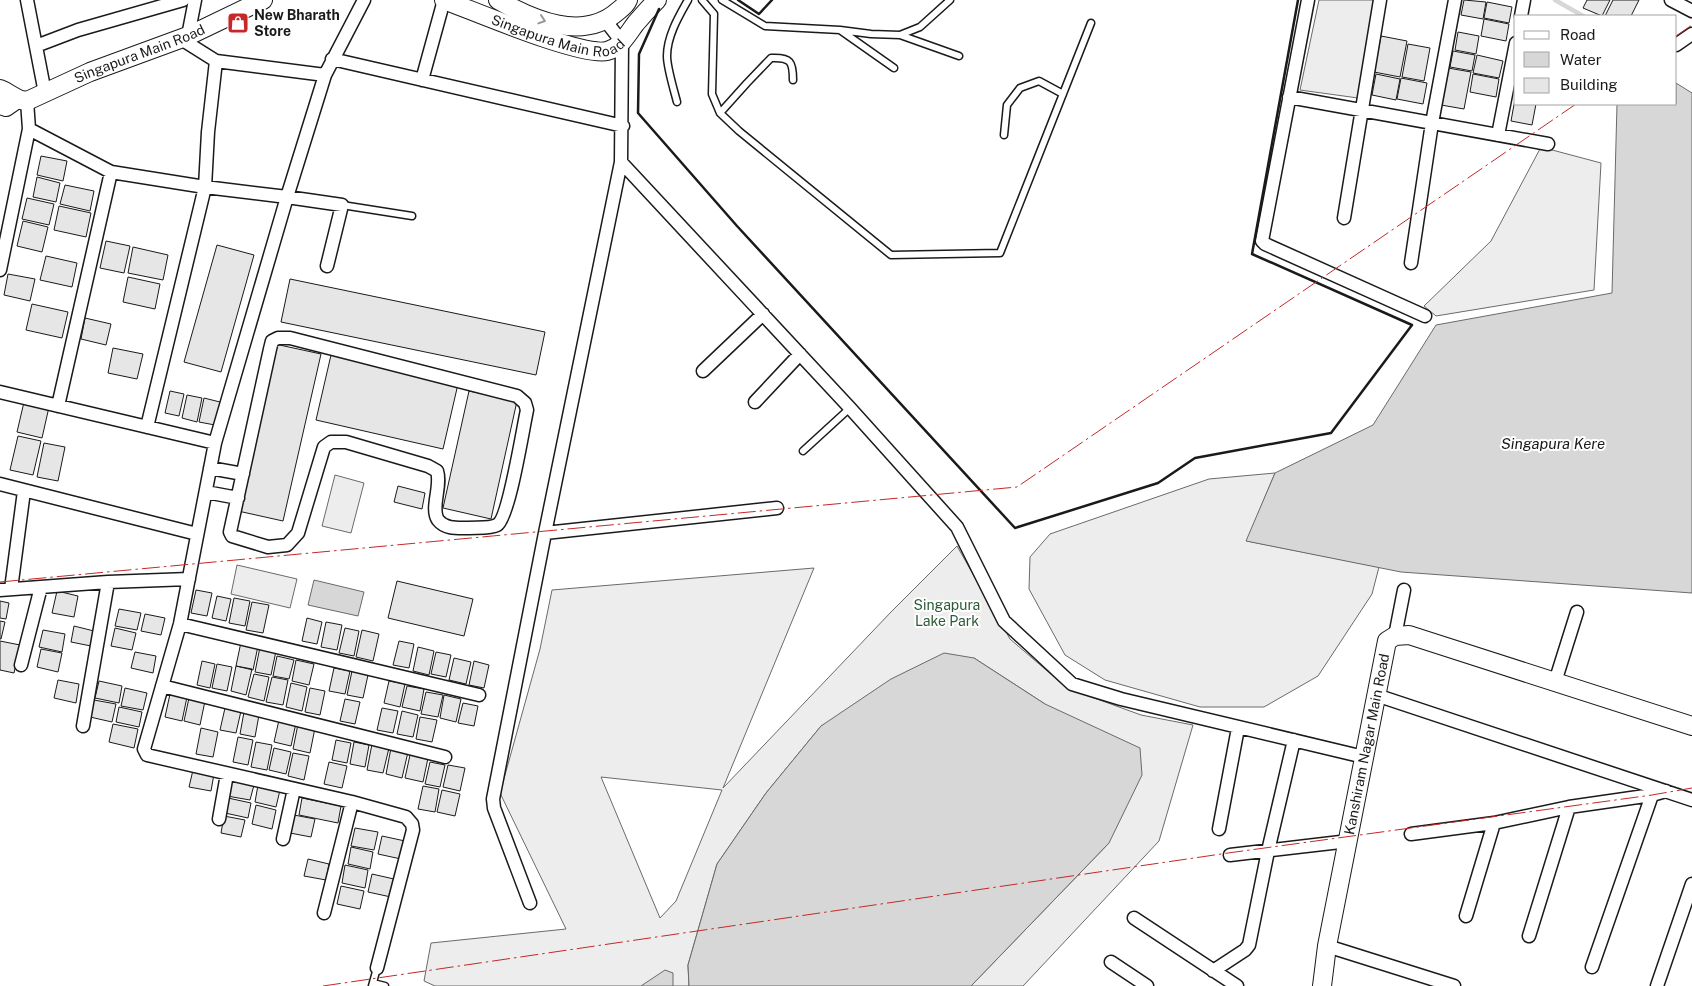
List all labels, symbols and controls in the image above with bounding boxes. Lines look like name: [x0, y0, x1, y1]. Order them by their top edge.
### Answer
place label: New Bharath Store: [254, 7, 340, 39]
shop icon: New Bharath Store: [226, 11, 250, 35]
street label: Singapura Main Road: [489, 11, 628, 60]
one-way arrow: [537, 15, 546, 25]
legend: [1514, 15, 1677, 105]
street label: Singapura Main Road: [72, 21, 207, 86]
text: Road: [1560, 26, 1596, 43]
text: Water: [1560, 51, 1602, 68]
text: Building: [1560, 76, 1618, 93]
water label: Singapura Kere: [1501, 435, 1605, 452]
park label: Singapura Lake Park: [914, 597, 980, 629]
street label: Kanshiram Nagar Main Road: [1341, 652, 1392, 836]

